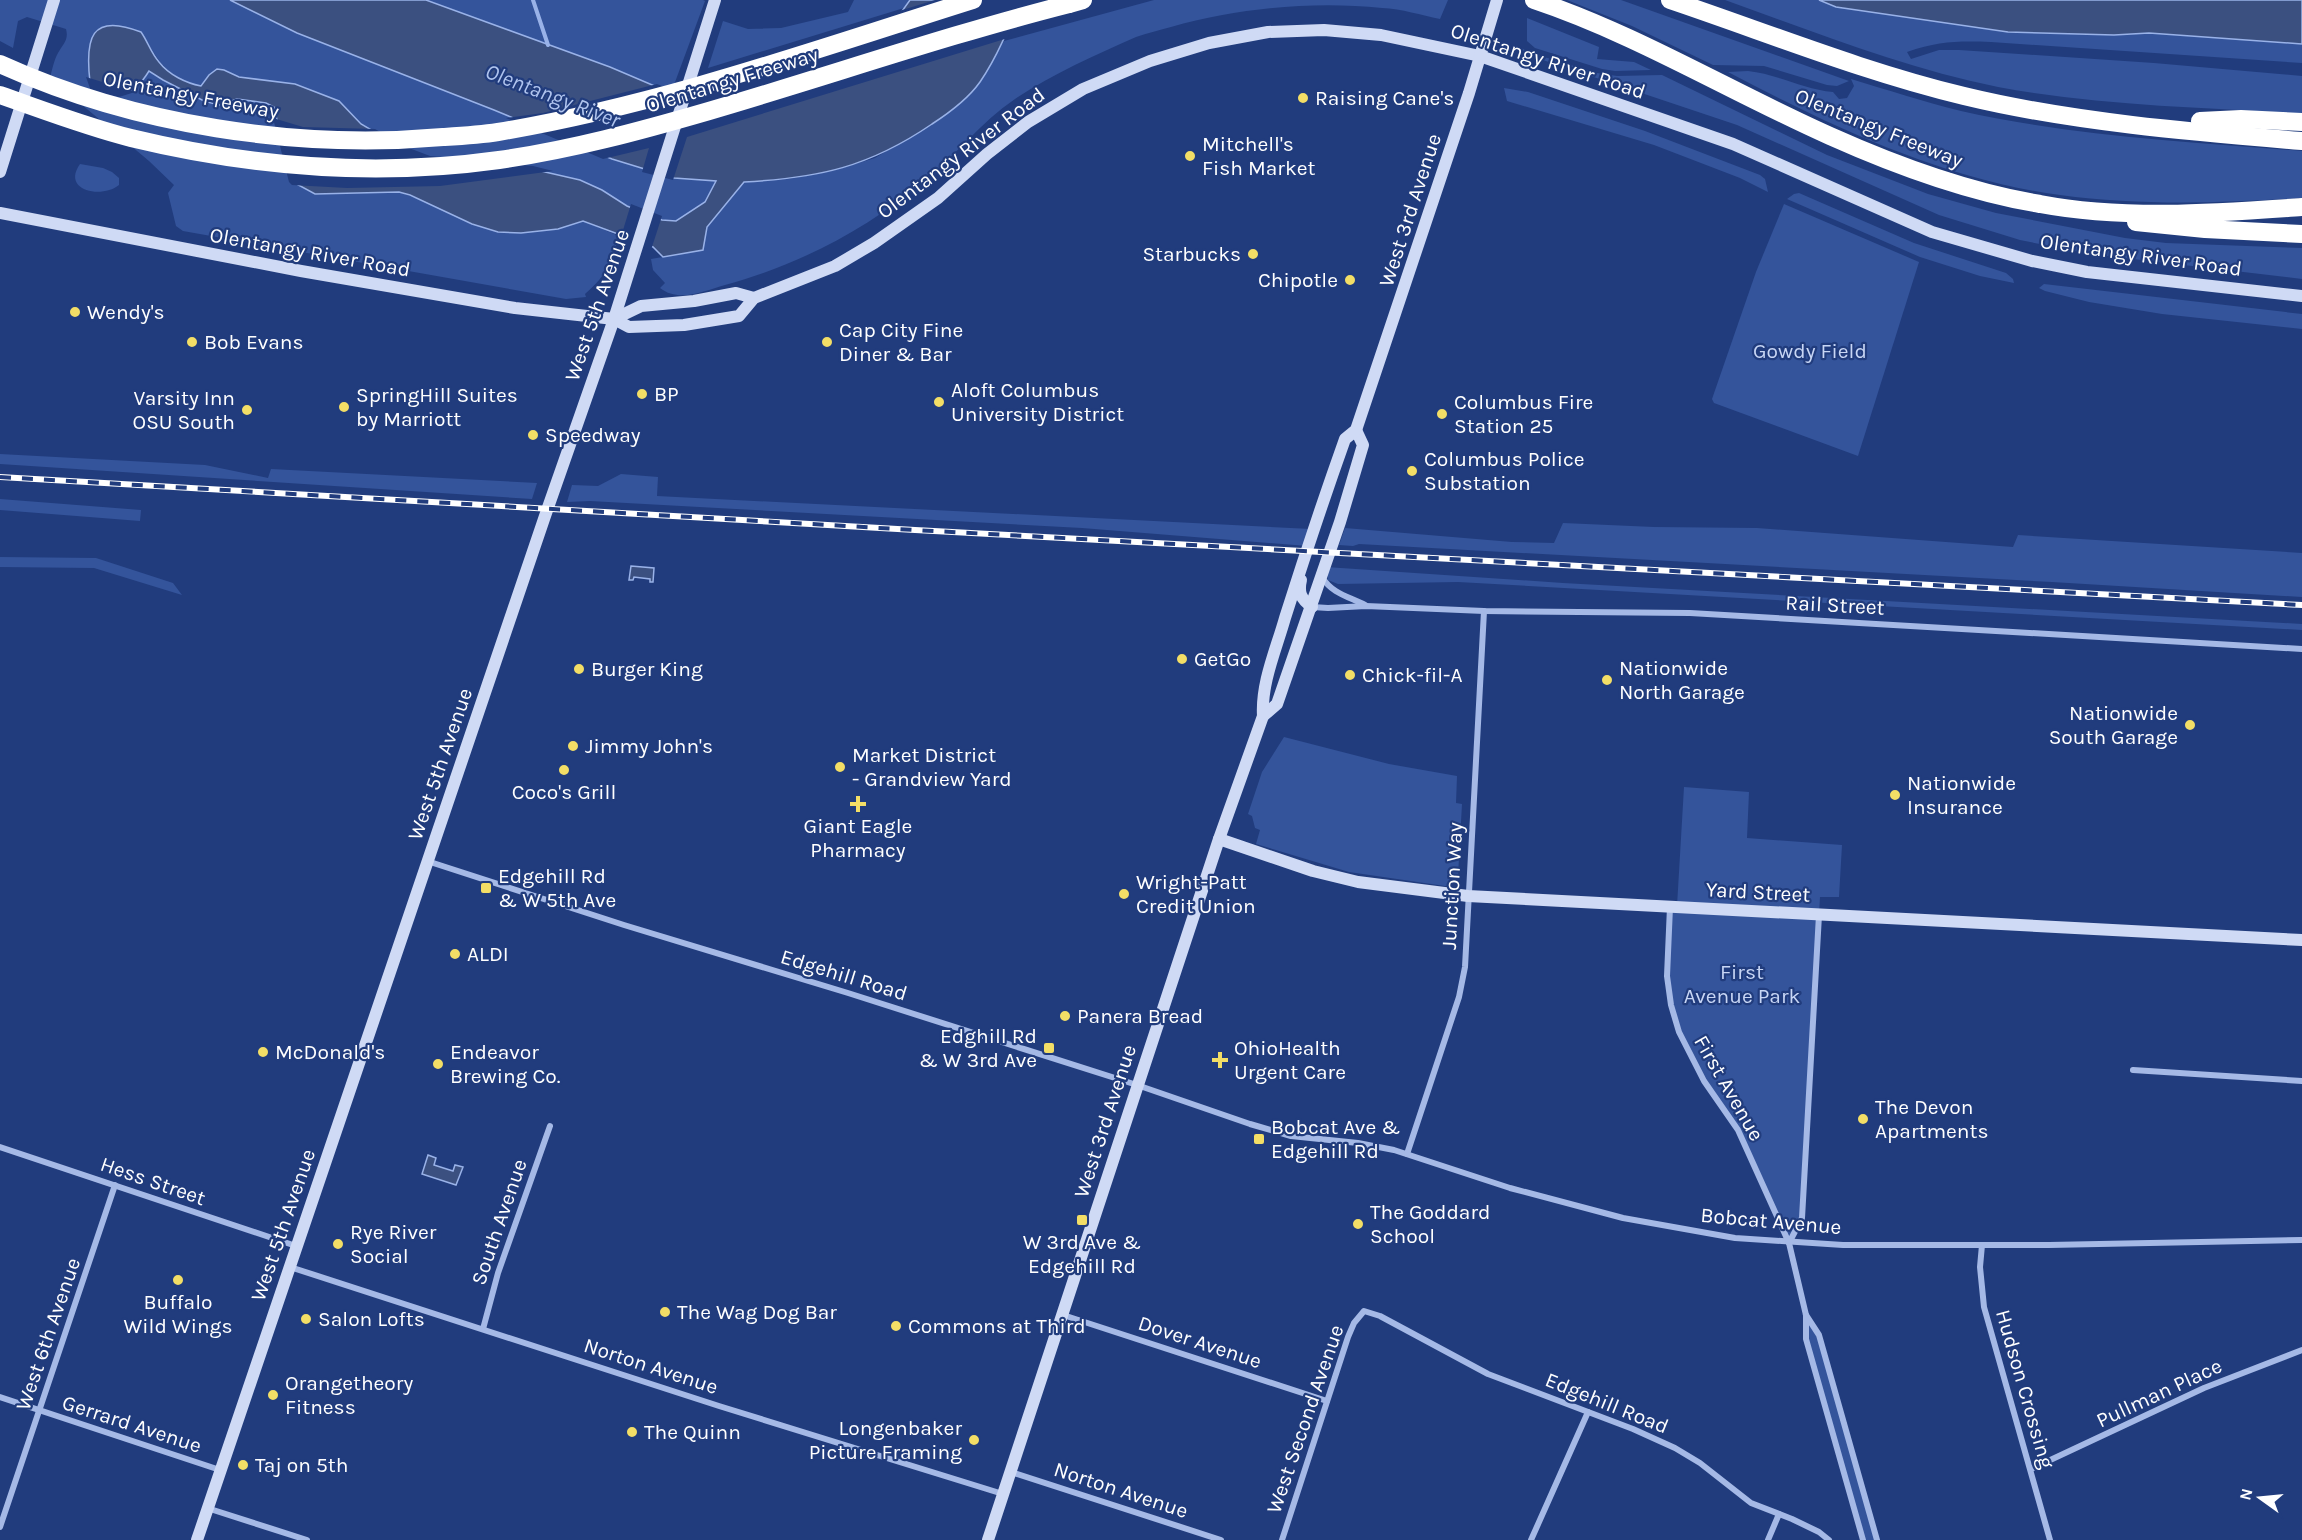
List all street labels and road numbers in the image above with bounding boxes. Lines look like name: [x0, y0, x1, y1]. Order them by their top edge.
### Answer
street label: Olentangy River Road: [1448, 18, 1648, 104]
street label: Olentangy Freeway: [643, 42, 821, 118]
street label: Olentangy Freeway: [101, 66, 281, 124]
street label: Olentangy River Road: [873, 82, 1049, 224]
street label: Olentangy Freeway: [1792, 83, 1967, 173]
street label: West 3rd Avenue: [1374, 131, 1446, 289]
street label: Olentangy River Road: [208, 223, 412, 281]
street label: West 5th Avenue: [560, 226, 634, 384]
street label: Olentangy River Road: [2039, 229, 2243, 281]
street label: Rail Street: [1785, 590, 1885, 620]
street label: West 5th Avenue: [403, 685, 477, 843]
street label: Junction Way: [1437, 822, 1467, 950]
street label: Yard Street: [1705, 877, 1811, 907]
street label: Edgehill Road: [778, 944, 910, 1006]
street label: First Avenue: [1689, 1031, 1769, 1145]
street label: West 3rd Avenue: [1069, 1042, 1141, 1200]
street label: West 5th Avenue: [246, 1146, 320, 1304]
street label: Hess Street: [97, 1152, 209, 1210]
street label: South Avenue: [466, 1156, 532, 1288]
street label: Bobcat Avenue: [1700, 1203, 1842, 1239]
street label: West 6th Avenue: [11, 1255, 85, 1413]
street label: Hudson Crossing: [1991, 1307, 2059, 1471]
street label: Dover Avenue: [1135, 1311, 1265, 1373]
street label: West Second Avenue: [1261, 1322, 1349, 1516]
street label: Norton Avenue: [581, 1333, 721, 1399]
street label: Pullman Place: [2092, 1353, 2226, 1433]
street label: Edgehill Road: [1542, 1367, 1672, 1439]
street label: Gerrard Avenue: [59, 1390, 205, 1458]
street label: Norton Avenue: [1051, 1457, 1191, 1523]

